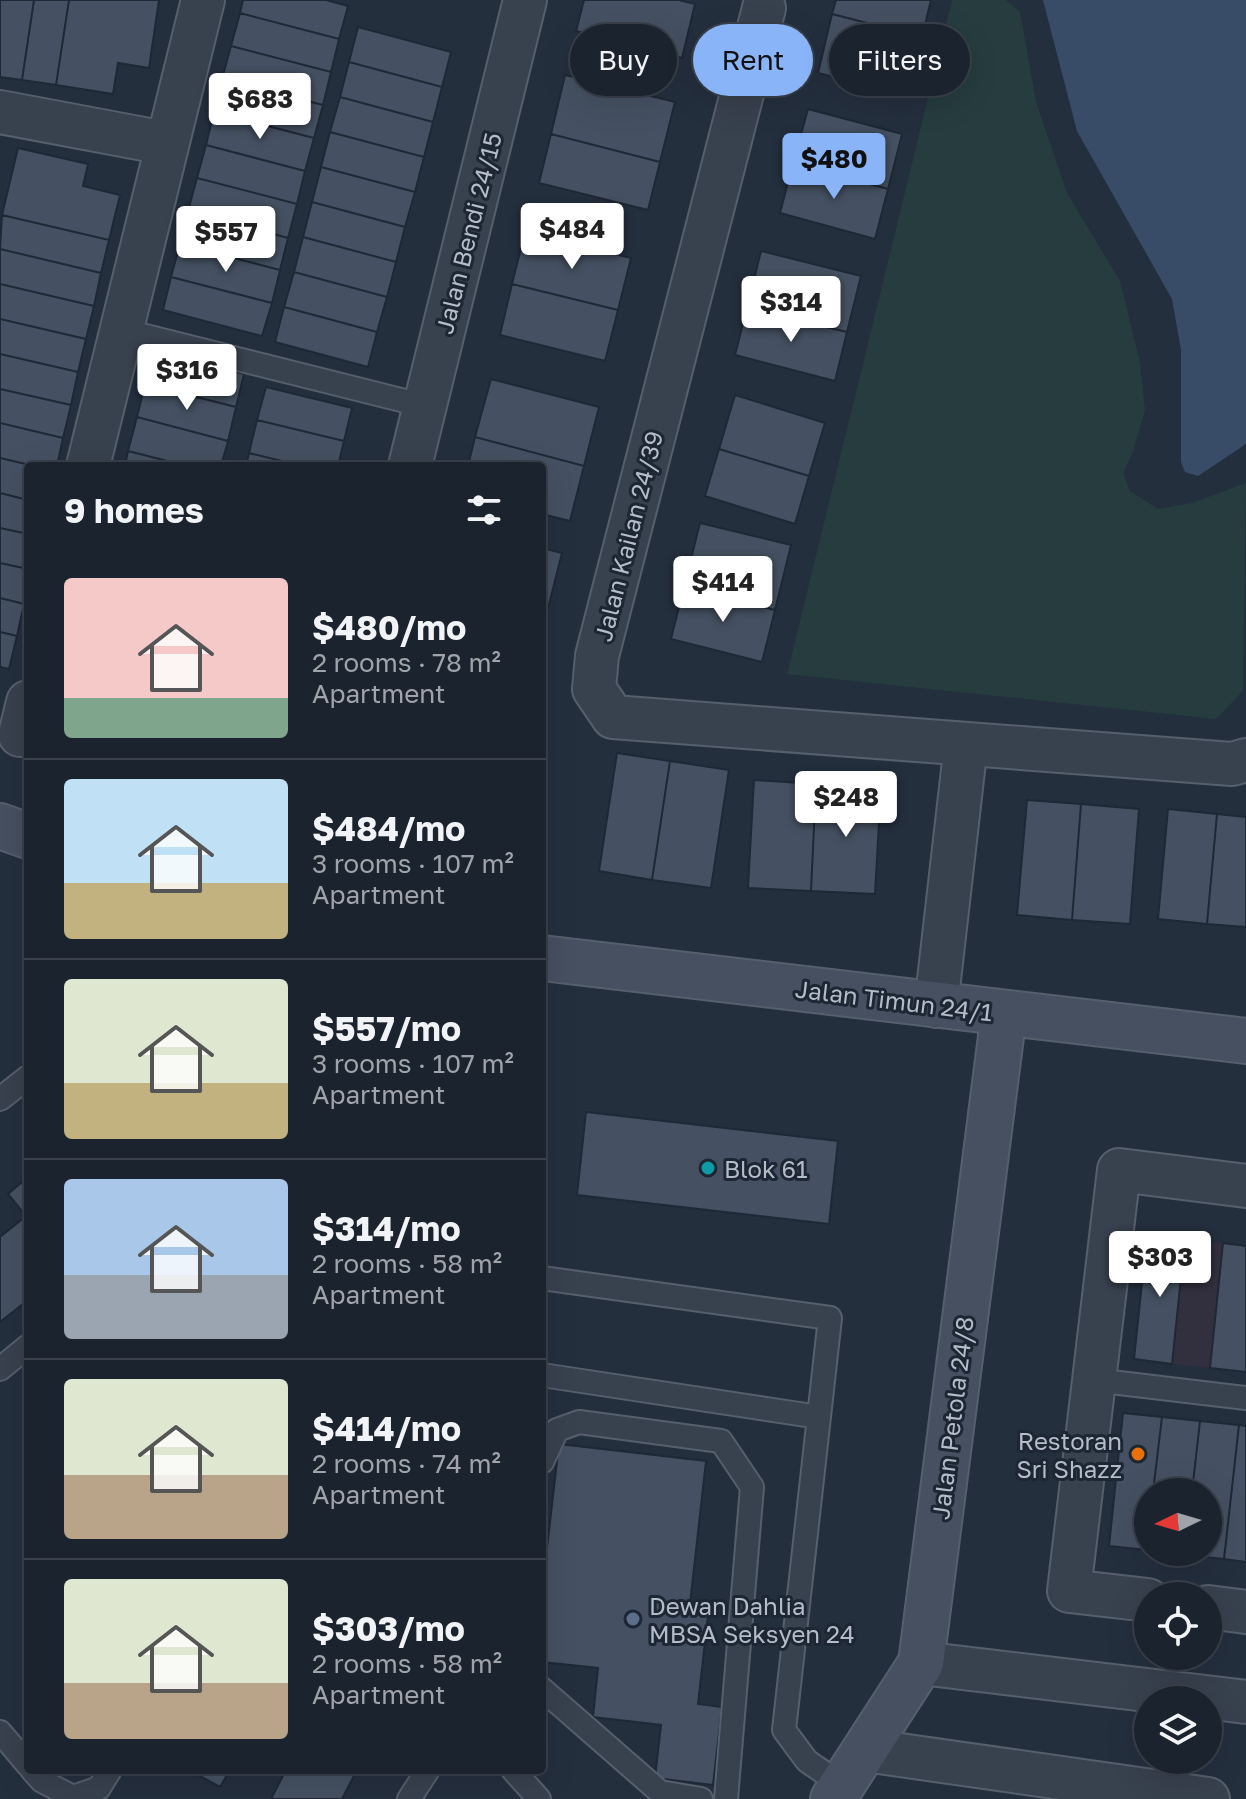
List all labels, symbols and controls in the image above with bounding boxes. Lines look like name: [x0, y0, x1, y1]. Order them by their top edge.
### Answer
chip: Buy: [570, 24, 677, 96]
chip: Rent: [693, 24, 813, 96]
chip: Filters: [829, 24, 970, 96]
pin: $683: [213, 73, 307, 141]
text: $683: [227, 83, 293, 114]
street label: Jalan Bendi 24/15: [429, 129, 507, 337]
pin: $480: [787, 133, 881, 201]
text: $480: [800, 143, 868, 174]
pin: $484: [525, 203, 619, 271]
pin: $557: [179, 206, 273, 274]
text: $484: [539, 213, 605, 244]
text: $557: [194, 216, 258, 247]
pin: $314: [744, 276, 838, 344]
text: $314: [760, 286, 822, 317]
pin: $316: [140, 344, 234, 412]
text: $316: [155, 354, 219, 385]
street label: Jalan Kailan 24/39: [588, 428, 668, 644]
icon: filters: [462, 488, 506, 532]
text: 9 homes: [64, 490, 204, 530]
pin: $414: [676, 556, 770, 624]
text: $414: [691, 566, 755, 597]
text: $480/mo: [312, 607, 466, 647]
icon: home: [128, 610, 224, 706]
text: 2 rooms · 78 m²: [312, 647, 501, 678]
text: Apartment: [312, 678, 445, 709]
pin: $248: [799, 771, 893, 839]
text: $248: [813, 781, 879, 812]
text: $484/mo: [312, 808, 466, 848]
icon: home: [128, 811, 224, 907]
text: 3 rooms · 107 m²: [312, 848, 514, 879]
text: Apartment: [312, 879, 445, 910]
street label: Jalan Timun 24/1: [794, 974, 994, 1026]
text: $557/mo: [312, 1008, 461, 1048]
icon: home: [128, 1011, 224, 1107]
text: 3 rooms · 107 m²: [312, 1048, 514, 1079]
text: Apartment: [312, 1079, 445, 1110]
place label: Blok 61: [724, 1154, 808, 1183]
marker: Blok 61: [699, 1159, 717, 1177]
text: $314/mo: [312, 1208, 461, 1248]
icon: home: [128, 1211, 224, 1307]
pin: $303: [1113, 1231, 1207, 1299]
text: $303: [1127, 1241, 1193, 1272]
text: 2 rooms · 58 m²: [312, 1248, 502, 1279]
text: Apartment: [312, 1279, 445, 1310]
street label: Jalan Petola 24/8: [925, 1315, 979, 1521]
text: $414/mo: [312, 1408, 461, 1448]
icon: home: [128, 1411, 224, 1507]
place label: Restoran Sri Shazz: [1016, 1426, 1122, 1483]
marker: Restoran Sri Shazz: [1129, 1445, 1147, 1463]
text: 2 rooms · 74 m²: [312, 1448, 501, 1479]
north arrow: [1134, 1478, 1222, 1566]
map controls: [1134, 1478, 1222, 1774]
text: Apartment: [312, 1479, 445, 1510]
button: locate: [1134, 1582, 1222, 1670]
place label: Dewan Dahlia MBSA Seksyen 24: [649, 1591, 855, 1648]
text: $303/mo: [312, 1608, 465, 1648]
marker: Dewan Dahlia MBSA Seksyen 24: [624, 1610, 642, 1628]
icon: home: [128, 1611, 224, 1707]
text: 2 rooms · 58 m²: [312, 1648, 502, 1679]
text: Apartment: [312, 1679, 445, 1710]
button: layers: [1134, 1686, 1222, 1774]

